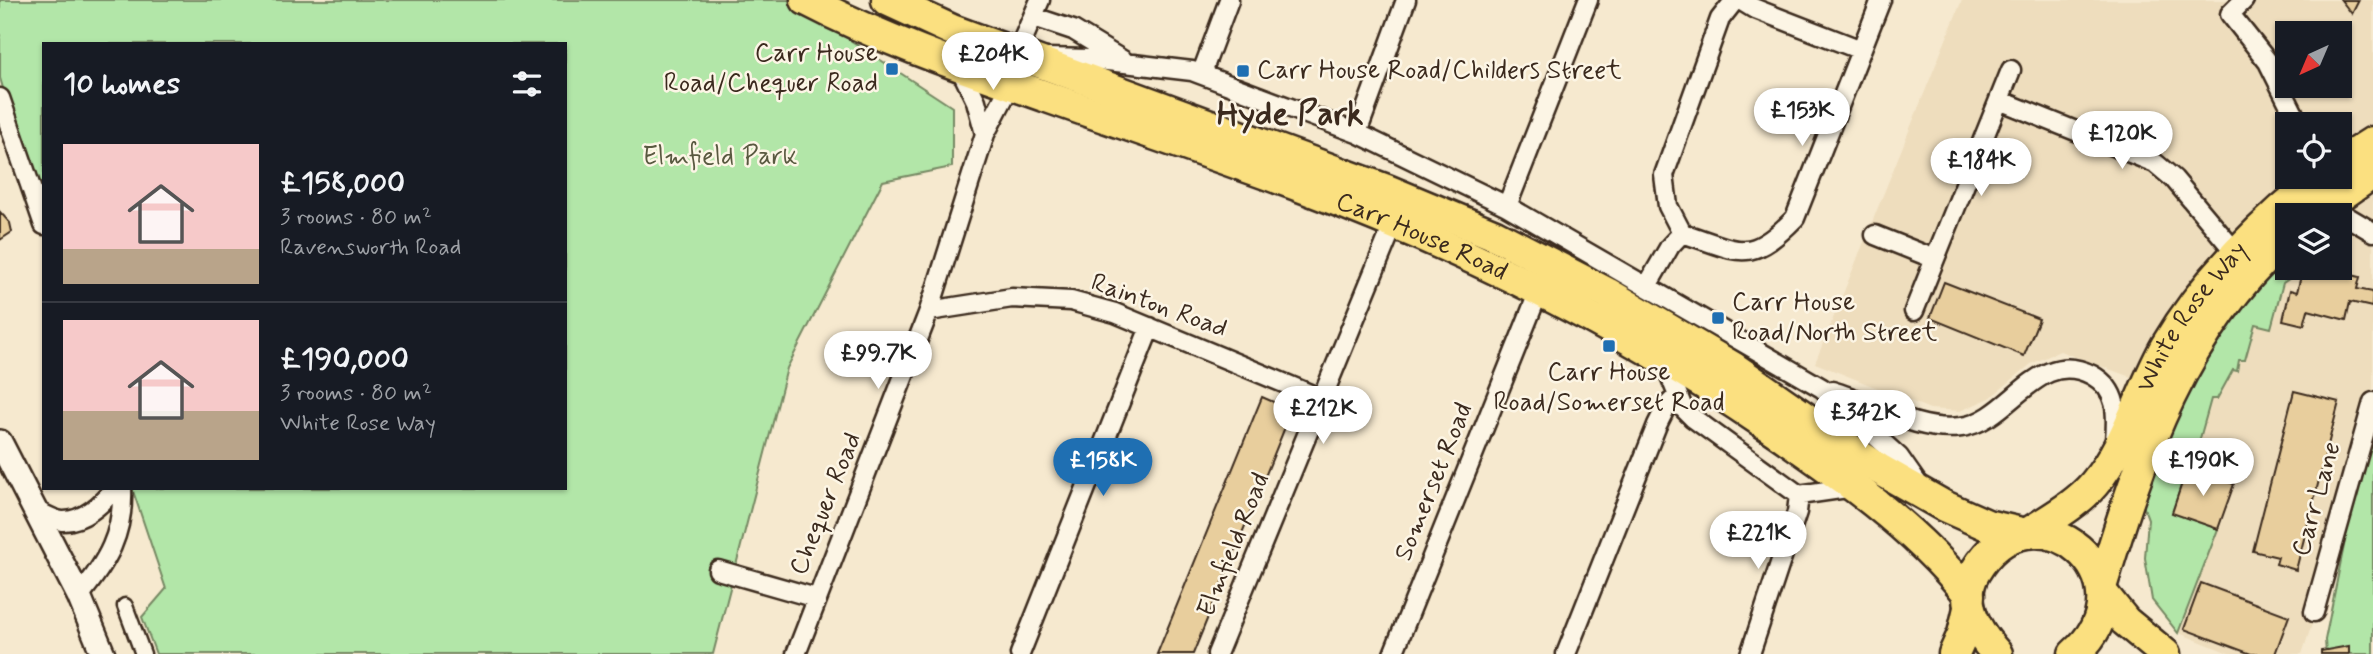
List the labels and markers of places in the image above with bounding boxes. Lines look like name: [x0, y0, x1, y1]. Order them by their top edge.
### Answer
pin: £204K: [944, 32, 1042, 92]
place label: Carr House Road/Chequer Road: [664, 37, 878, 101]
place label: Carr House Road/Childers Street: [1257, 54, 1621, 88]
marker: Carr House Road/Chequer Road: [884, 61, 900, 77]
marker: Carr House Road/Childers Street: [1235, 63, 1251, 79]
pin: £153K: [1753, 88, 1851, 148]
pin: £120K: [2073, 111, 2171, 171]
pin: £184K: [1932, 138, 2030, 198]
place label: Carr House Road/North Street: [1732, 286, 1937, 350]
marker: Carr House Road/North Street: [1710, 310, 1726, 326]
pin: £99.7K: [821, 332, 935, 391]
marker: Carr House Road/Somerset Road: [1601, 338, 1617, 354]
place label: Carr House Road/Somerset Road: [1493, 356, 1725, 420]
pin: £212K: [1274, 386, 1372, 446]
pin: £342K: [1816, 391, 1914, 450]
pin: £158K: [1054, 438, 1152, 498]
pin: £190K: [2154, 438, 2252, 498]
pin: £221K: [1709, 512, 1807, 571]

